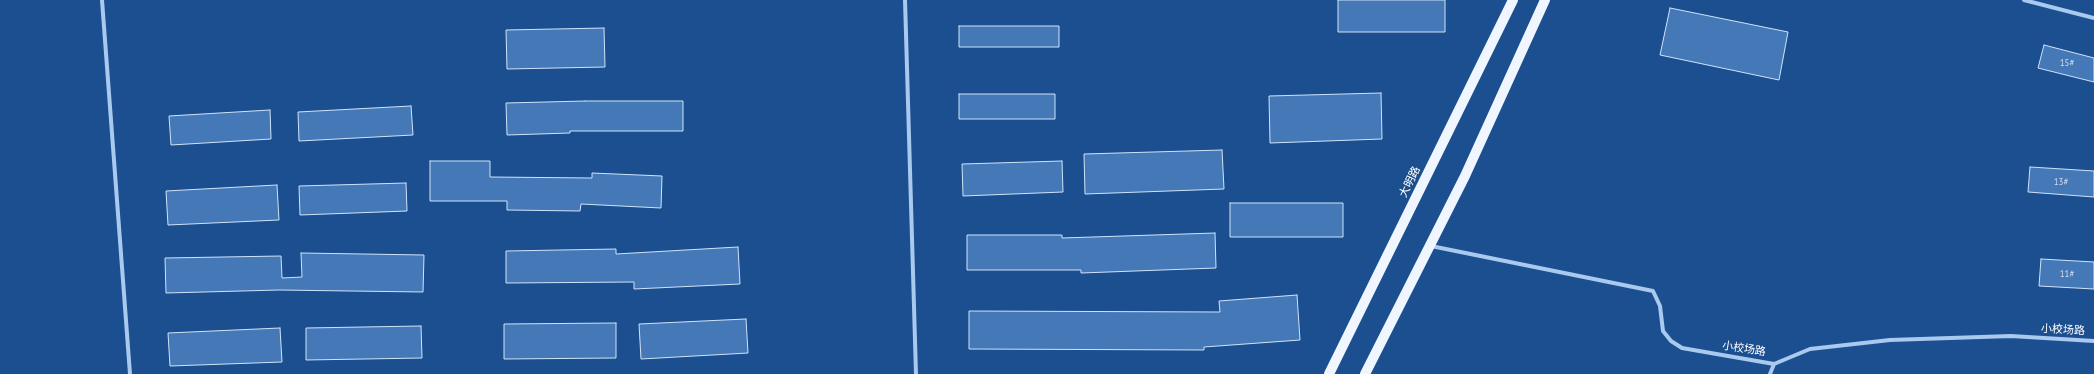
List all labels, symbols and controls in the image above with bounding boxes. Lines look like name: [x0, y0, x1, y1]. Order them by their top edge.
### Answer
house number: 15#: [2060, 58, 2074, 68]
street label: 大明路: [1397, 164, 1423, 200]
house number: 13#: [2054, 177, 2068, 187]
house number: 11#: [2060, 269, 2074, 279]
street label: 小校场路: [2041, 322, 2085, 338]
street label: 小校场路: [1721, 339, 1767, 359]

